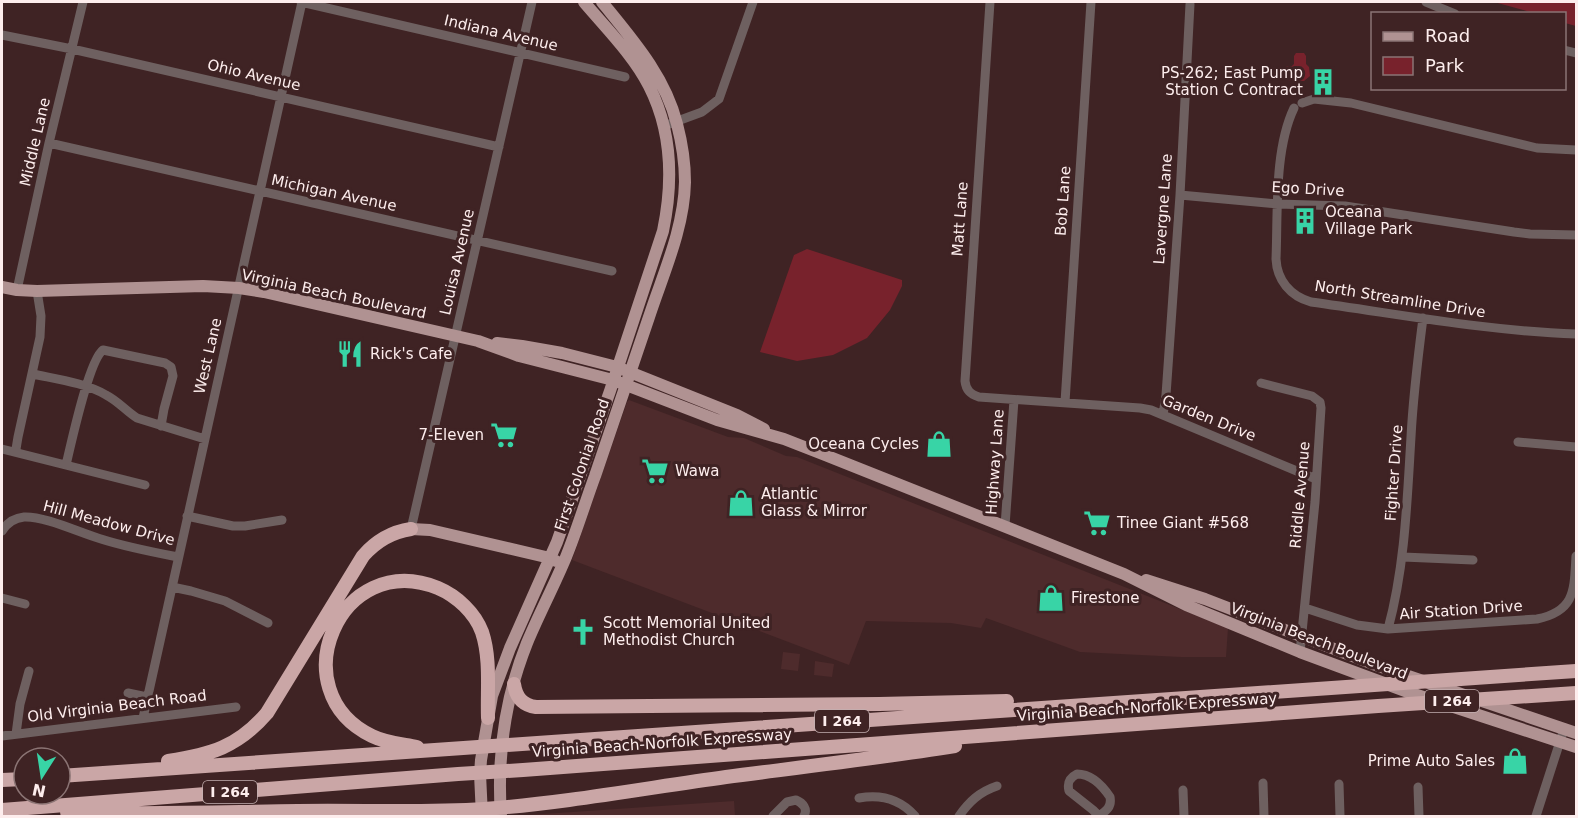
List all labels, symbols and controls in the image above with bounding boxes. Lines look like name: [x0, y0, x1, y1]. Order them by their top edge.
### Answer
street label: Indiana Avenue: [442, 11, 560, 55]
legend: [1371, 12, 1566, 90]
text: Road: [1425, 25, 1470, 46]
text: Park: [1425, 55, 1464, 76]
street label: Ohio Avenue: [206, 56, 302, 94]
place label: PS-262; East Pump Station C Contract: [1161, 64, 1303, 99]
building icon: PS-262; East Pump Station C Contract: [1308, 67, 1338, 97]
street label: Middle Lane: [16, 96, 54, 188]
street label: Lavergne Lane: [1150, 153, 1176, 265]
street label: Bob Lane: [1052, 165, 1074, 237]
street label: Michigan Avenue: [270, 171, 398, 215]
street label: Ego Drive: [1271, 178, 1345, 200]
street label: Matt Lane: [948, 181, 972, 257]
place label: Oceana Village Park: [1325, 203, 1413, 238]
building icon: Oceana Village Park: [1290, 206, 1320, 236]
street label: Louisa Avenue: [436, 207, 478, 317]
street label: Virginia Beach Boulevard: [240, 266, 428, 322]
street label: North Streamline Drive: [1313, 277, 1487, 321]
street label: West Lane: [190, 316, 226, 396]
restaurant icon: Rick's Cafe: [335, 339, 365, 369]
place label: Rick's Cafe: [370, 345, 452, 363]
street label: Garden Drive: [1159, 391, 1259, 445]
street label: First Colonial Road: [551, 396, 613, 534]
street label: Highway Lane: [982, 409, 1008, 515]
supermarket icon: 7-Eleven: [489, 420, 519, 450]
street label: Fighter Drive: [1382, 424, 1406, 522]
place label: 7-Eleven: [419, 426, 484, 444]
shop icon: Oceana Cycles: [924, 429, 954, 459]
place label: Oceana Cycles: [808, 435, 919, 453]
street label: Riddle Avenue: [1286, 441, 1314, 549]
supermarket icon: Wawa: [640, 456, 670, 486]
place label: Wawa: [675, 462, 720, 480]
place label: Atlantic Glass & Mirror: [761, 485, 868, 520]
shop icon: Atlantic Glass & Mirror: [726, 488, 756, 518]
street label: Hill Meadow Drive: [41, 497, 177, 549]
supermarket icon: Tinee Giant #568: [1082, 508, 1112, 538]
place label: Tinee Giant #568: [1116, 514, 1249, 532]
shop icon: Firestone: [1036, 583, 1066, 613]
place label: Firestone: [1071, 589, 1139, 607]
street label: Air Station Drive: [1399, 597, 1523, 623]
street label: Virginia Beach Boulevard: [1228, 599, 1410, 683]
place label: Scott Memorial United Methodist Church: [603, 614, 770, 649]
church icon: Scott Memorial United Methodist Church: [568, 617, 598, 647]
street label: Old Virginia Beach Road: [26, 686, 208, 726]
street label: Virginia Beach-Norfolk Expressway: [1016, 689, 1278, 725]
road number: I 264: [1425, 690, 1479, 712]
road number: I 264: [815, 710, 869, 732]
street label: Virginia Beach-Norfolk Expressway: [531, 725, 793, 761]
north arrow: [12, 746, 72, 806]
shop icon: Prime Auto Sales: [1500, 746, 1530, 776]
place label: Prime Auto Sales: [1368, 752, 1495, 770]
text: N: [30, 779, 48, 801]
road number: I 264: [203, 781, 257, 803]

